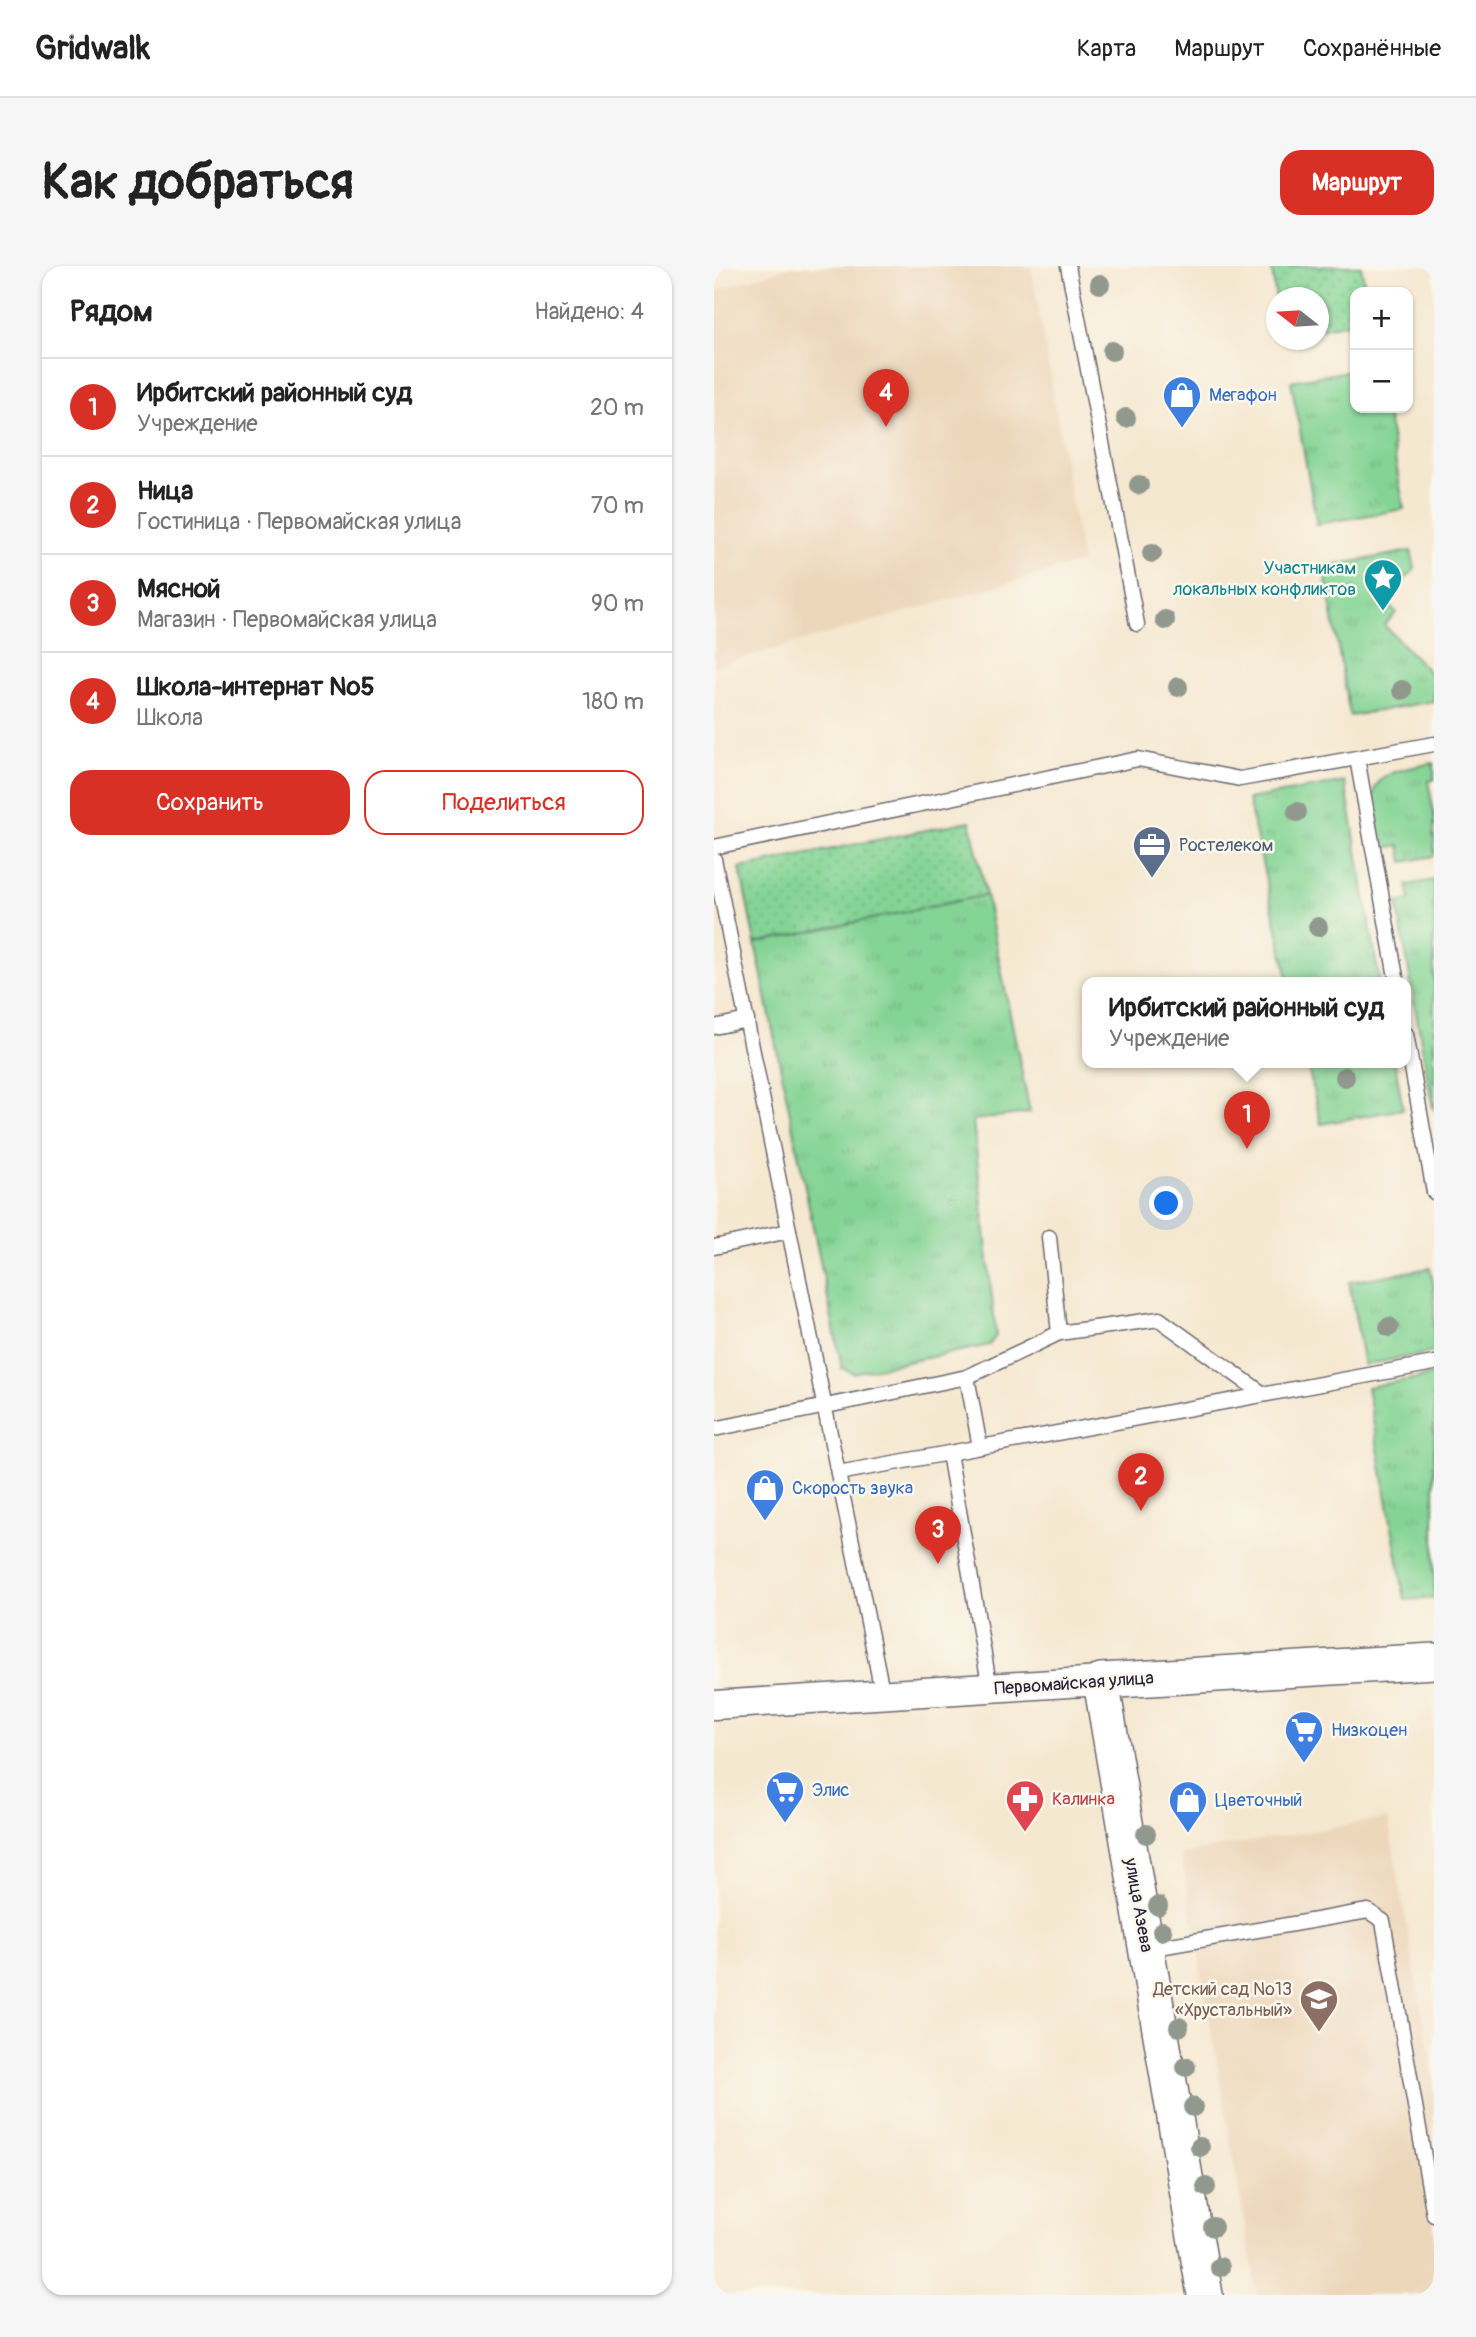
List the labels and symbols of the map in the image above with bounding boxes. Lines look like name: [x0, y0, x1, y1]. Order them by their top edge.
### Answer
north arrow: [1266, 287, 1329, 350]
pin: 4: [863, 369, 909, 427]
shop icon: Мегафон: [1161, 374, 1203, 429]
place label: Мегафон: [1209, 384, 1277, 407]
place label: Участникам локальных конфликтов: [1173, 557, 1356, 601]
place icon: Участникам локальных конфликтов: [1362, 557, 1404, 612]
office icon: Ростелеком: [1131, 824, 1173, 879]
place label: Ростелеком: [1179, 834, 1273, 857]
pin: 1: [1224, 1091, 1270, 1149]
your location: [1149, 1186, 1183, 1220]
pin: 2: [1118, 1453, 1164, 1511]
shop icon: Скорость звука: [744, 1467, 786, 1522]
place label: Скорость звука: [792, 1477, 913, 1500]
pin: 3: [915, 1506, 961, 1564]
street label: Первомайская улица: [994, 1666, 1154, 1701]
supermarket icon: Низкоцен: [1283, 1709, 1325, 1764]
place label: Низкоцен: [1331, 1719, 1407, 1742]
supermarket icon: Элис: [764, 1769, 806, 1824]
pharmacy icon: Калинка: [1004, 1778, 1046, 1833]
place label: Элис: [812, 1779, 849, 1802]
shop icon: Цветочный: [1167, 1779, 1209, 1834]
place label: Калинка: [1052, 1788, 1115, 1811]
place label: Цветочный: [1215, 1789, 1302, 1812]
street label: улица Азева: [1119, 1855, 1158, 1954]
place label: Детский сад №13 «Хрустальный»: [1152, 1978, 1292, 2022]
school or university icon: Детский сад №13 «Хрустальный»: [1298, 1978, 1340, 2033]

